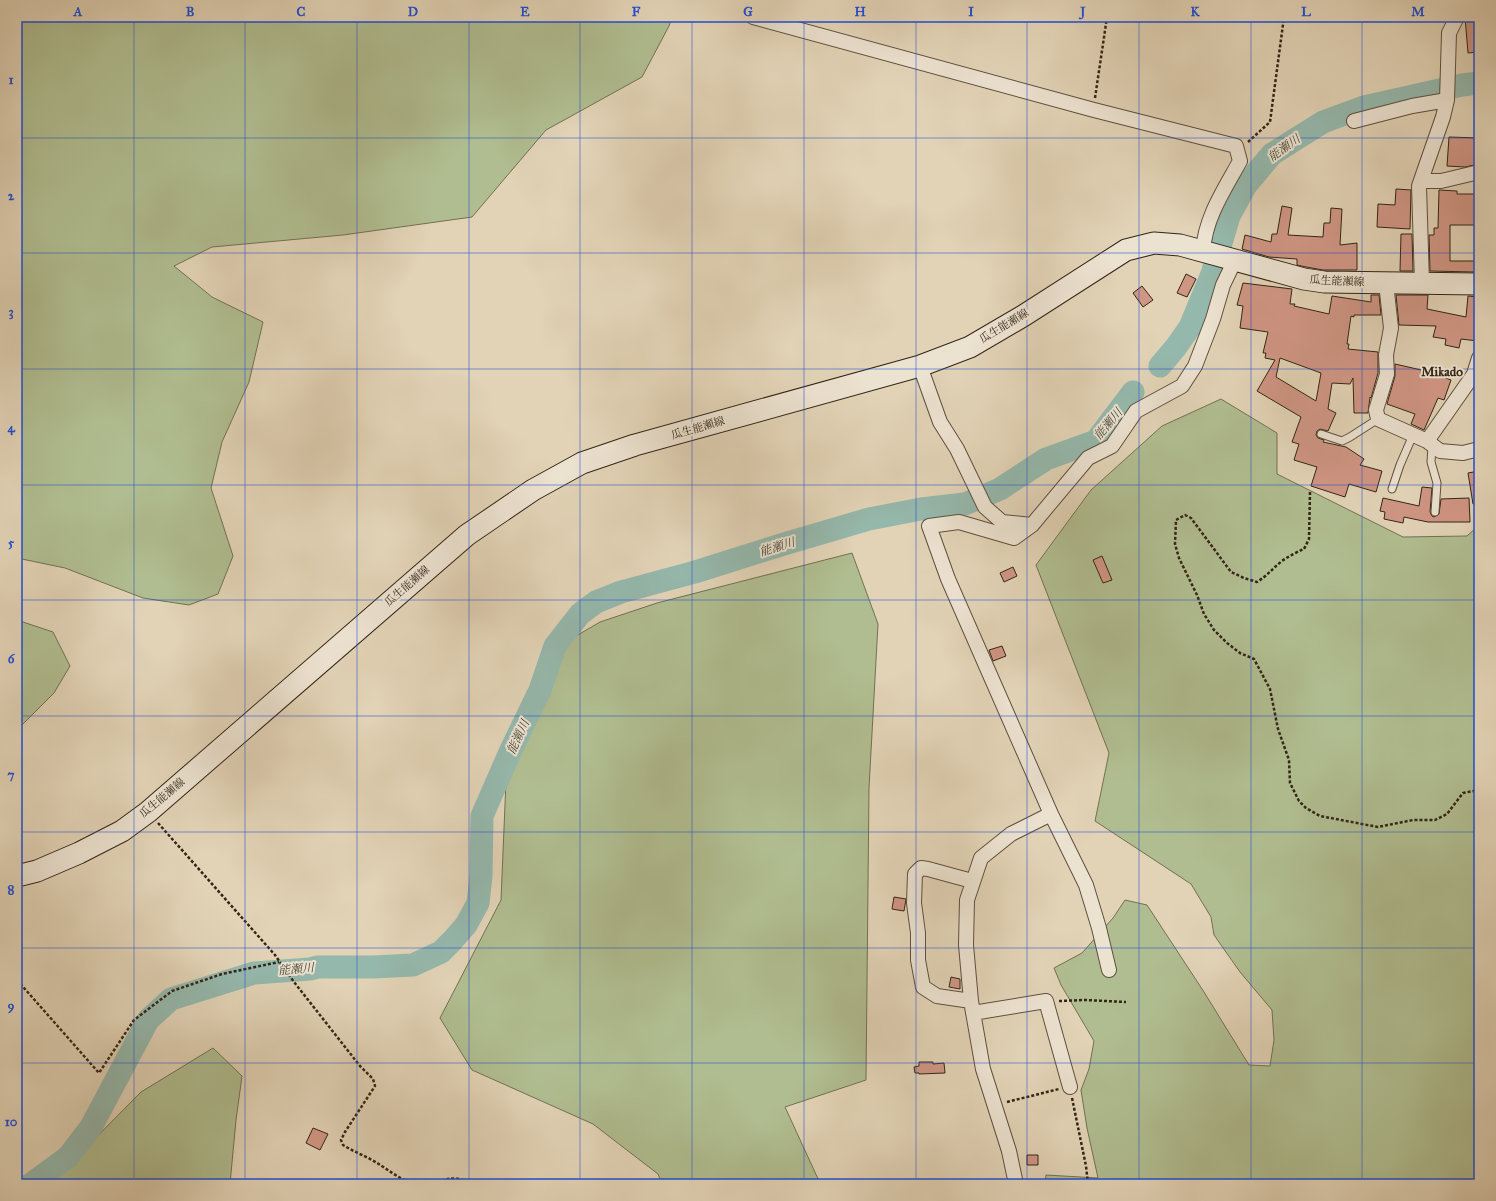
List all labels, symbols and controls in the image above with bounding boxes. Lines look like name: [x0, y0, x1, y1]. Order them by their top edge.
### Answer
text: A: [73, 4, 83, 20]
text: B: [186, 4, 195, 20]
text: C: [297, 4, 306, 20]
text: D: [408, 4, 418, 20]
text: E: [520, 4, 530, 20]
text: F: [632, 4, 641, 20]
text: G: [743, 4, 753, 20]
text: H: [854, 4, 866, 20]
text: I: [968, 4, 974, 20]
text: J: [1078, 4, 1086, 20]
text: K: [1190, 4, 1200, 20]
text: L: [1301, 4, 1311, 20]
text: M: [1411, 4, 1425, 20]
text: 1: [8, 72, 14, 88]
water label: 能瀬川: [1265, 131, 1304, 164]
text: 2: [8, 188, 15, 204]
street label: 瓜生能瀬線: [1309, 273, 1365, 289]
text: 3: [8, 304, 14, 320]
street label: 瓜生能瀬線: [977, 306, 1031, 346]
district label: Mikado: [1421, 364, 1463, 380]
water label: 能瀬川: [1091, 404, 1126, 442]
street label: 瓜生能瀬線: [670, 414, 726, 442]
text: 4: [7, 420, 15, 436]
water label: 能瀬川: [758, 534, 798, 559]
text: 5: [8, 535, 15, 551]
street label: 瓜生能瀬線: [382, 563, 432, 609]
text: 6: [8, 651, 16, 667]
water label: 能瀬川: [504, 716, 533, 756]
text: 7: [8, 767, 15, 783]
street label: 瓜生能瀬線: [137, 775, 187, 821]
text: 8: [8, 882, 15, 898]
water label: 能瀬川: [277, 960, 317, 978]
text: 9: [8, 998, 15, 1014]
text: 10: [5, 1114, 18, 1130]

